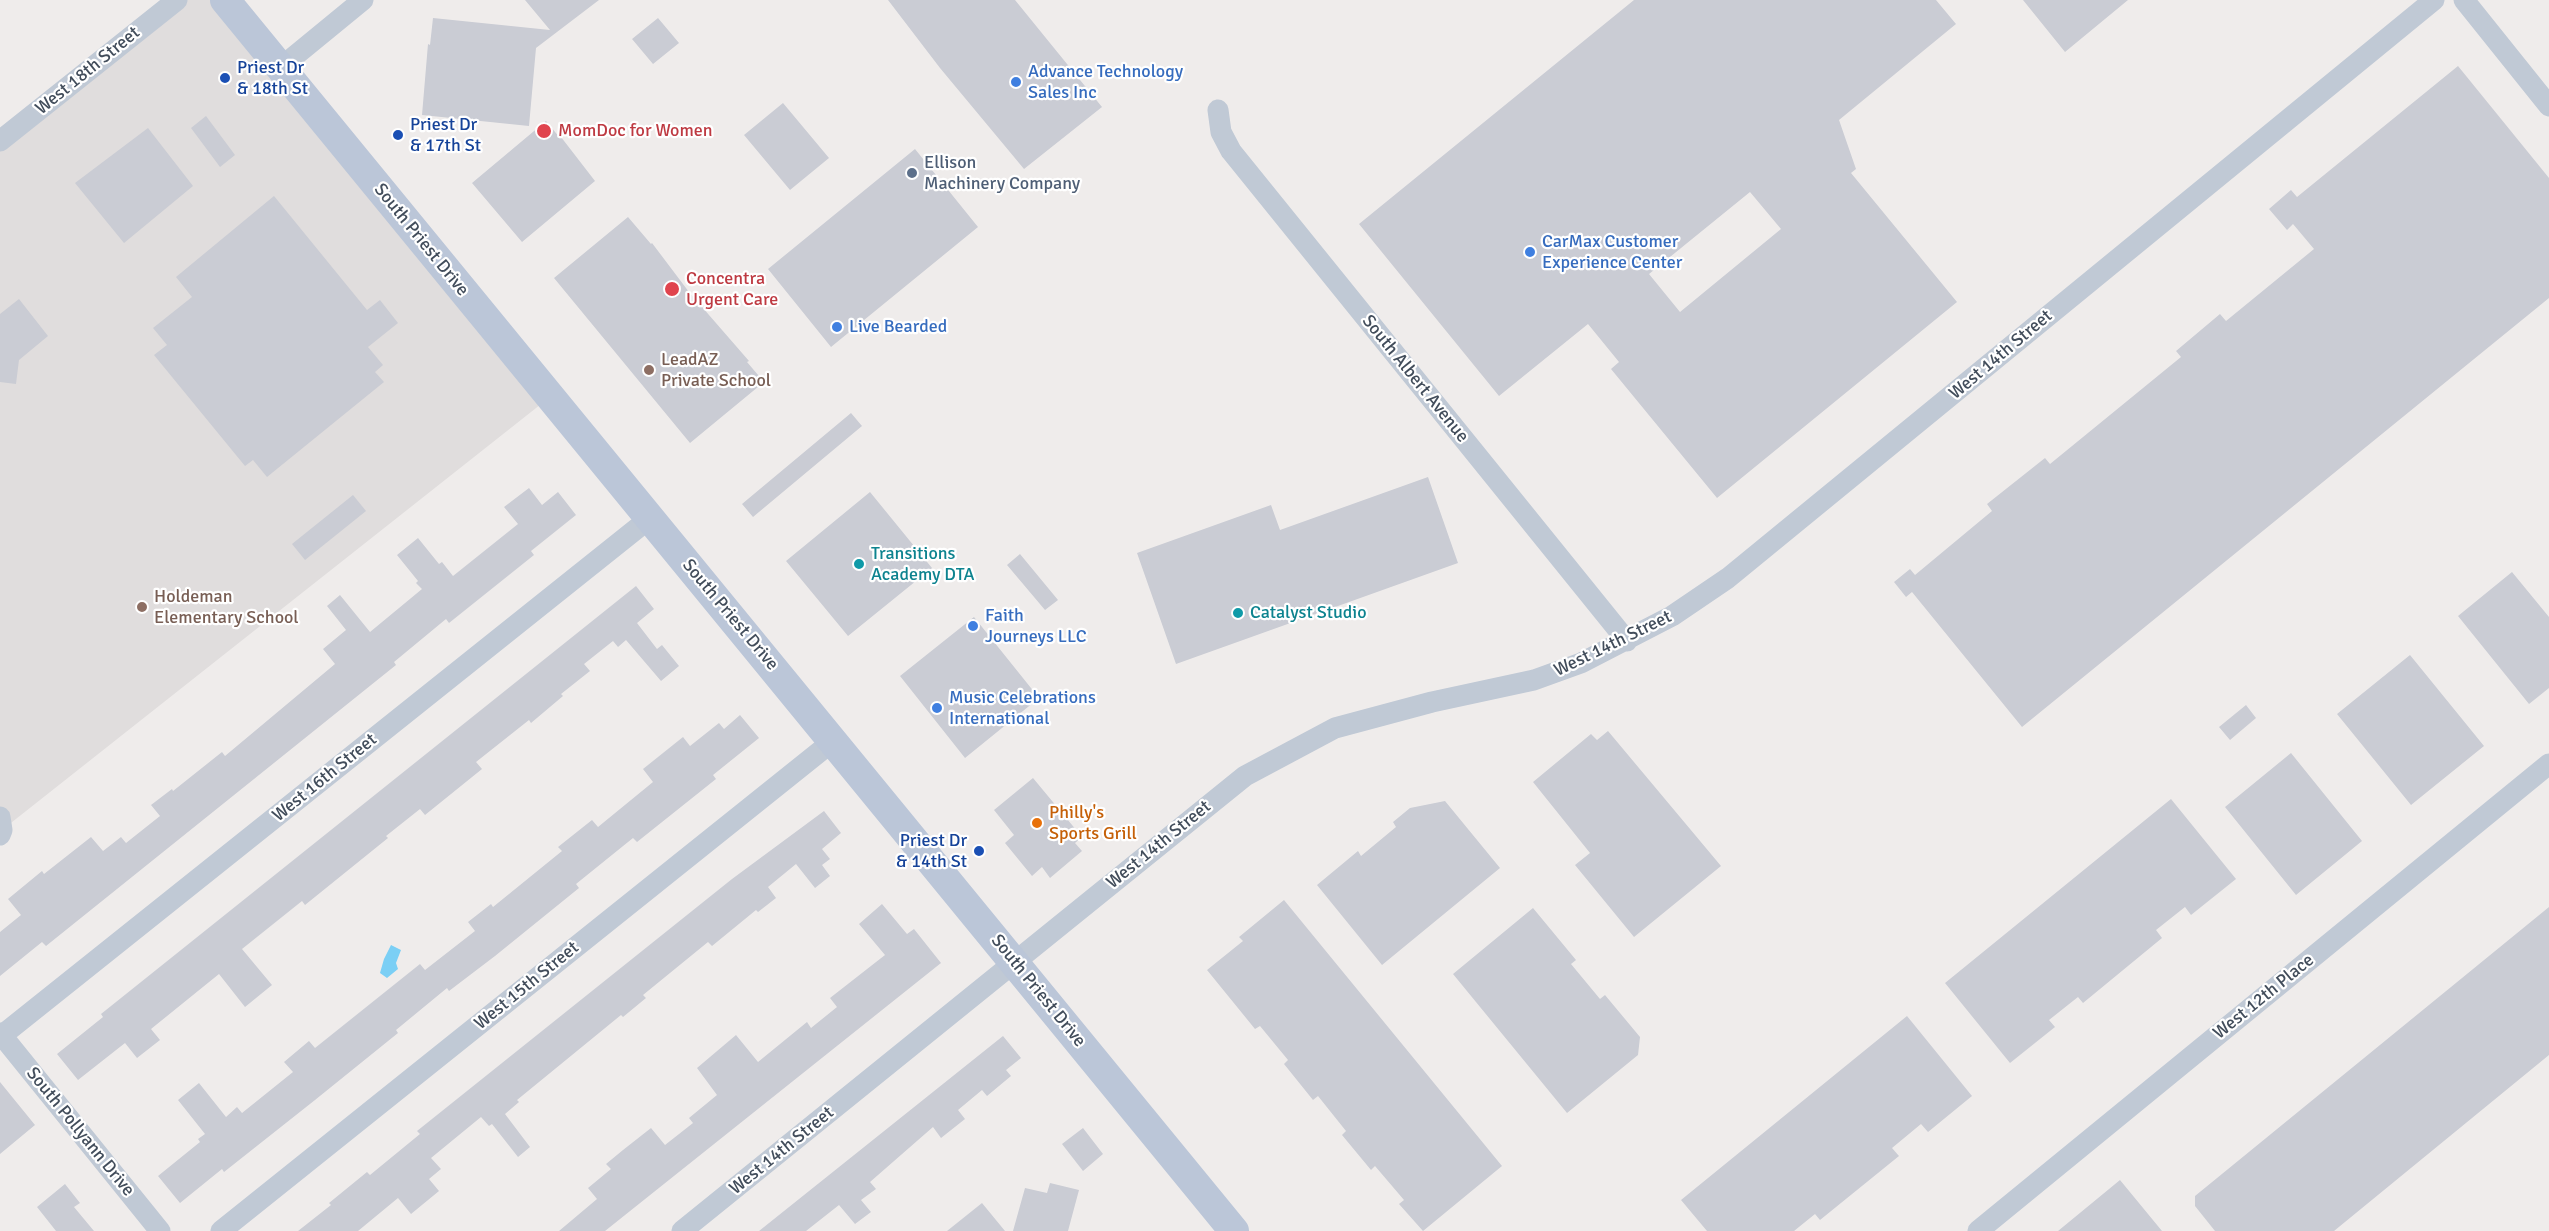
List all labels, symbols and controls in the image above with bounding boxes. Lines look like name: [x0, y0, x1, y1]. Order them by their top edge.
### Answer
street label: West 18th Street: [31, 22, 145, 120]
place label: Priest Dr & 18th St: [237, 57, 308, 100]
place label: Advance Technology Sales Inc: [1028, 61, 1183, 104]
marker: Priest Dr & 18th St: [218, 71, 232, 85]
marker: Advance Technology Sales Inc: [1009, 75, 1023, 89]
place label: Priest Dr & 17th St: [410, 114, 481, 156]
place label: MomDoc for Women: [558, 120, 713, 142]
marker: MomDoc for Women: [535, 122, 553, 140]
marker: Priest Dr & 17th St: [391, 128, 405, 142]
place label: Ellison Machinery Company: [924, 152, 1080, 195]
marker: Ellison Machinery Company: [905, 166, 919, 180]
street label: South Priest Drive: [369, 179, 473, 301]
place label: CarMax Customer Experience Center: [1542, 231, 1682, 274]
marker: CarMax Customer Experience Center: [1523, 245, 1537, 259]
place label: Concentra Urgent Care: [686, 268, 778, 310]
marker: Concentra Urgent Care: [663, 280, 681, 298]
street label: West 14th Street: [1945, 306, 2057, 404]
street label: South Albert Avenue: [1357, 311, 1473, 447]
place label: Live Bearded: [849, 316, 947, 338]
marker: Live Bearded: [830, 320, 844, 334]
place label: LeadAZ Private School: [661, 349, 771, 392]
marker: LeadAZ Private School: [642, 363, 656, 377]
place label: Transitions Academy DTA: [871, 543, 974, 586]
street label: South Priest Drive: [677, 555, 783, 675]
marker: Transitions Academy DTA: [852, 557, 866, 571]
place label: Holdeman Elementary School: [154, 586, 299, 628]
marker: Holdeman Elementary School: [135, 600, 149, 614]
place label: Catalyst Studio: [1250, 602, 1367, 624]
place label: Faith Journeys LLC: [985, 605, 1087, 648]
marker: Catalyst Studio: [1231, 606, 1245, 620]
street label: West 14th Street: [1551, 606, 1675, 682]
marker: Faith Journeys LLC: [966, 619, 980, 633]
place label: Music Celebrations International: [949, 687, 1096, 730]
marker: Music Celebrations International: [930, 701, 944, 715]
street label: West 16th Street: [268, 729, 382, 827]
street label: West 14th Street: [1102, 796, 1216, 894]
place label: Philly's Sports Grill: [1049, 802, 1137, 844]
marker: Philly's Sports Grill: [1030, 816, 1044, 830]
place label: Priest Dr & 14th St: [896, 830, 967, 872]
marker: Priest Dr & 14th St: [972, 844, 986, 858]
street label: South Priest Drive: [986, 930, 1090, 1052]
street label: West 15th Street: [470, 937, 584, 1035]
street label: West 12th Place: [2209, 950, 2319, 1044]
street label: South Pollyann Drive: [21, 1063, 139, 1201]
street label: West 14th Street: [725, 1102, 839, 1200]

